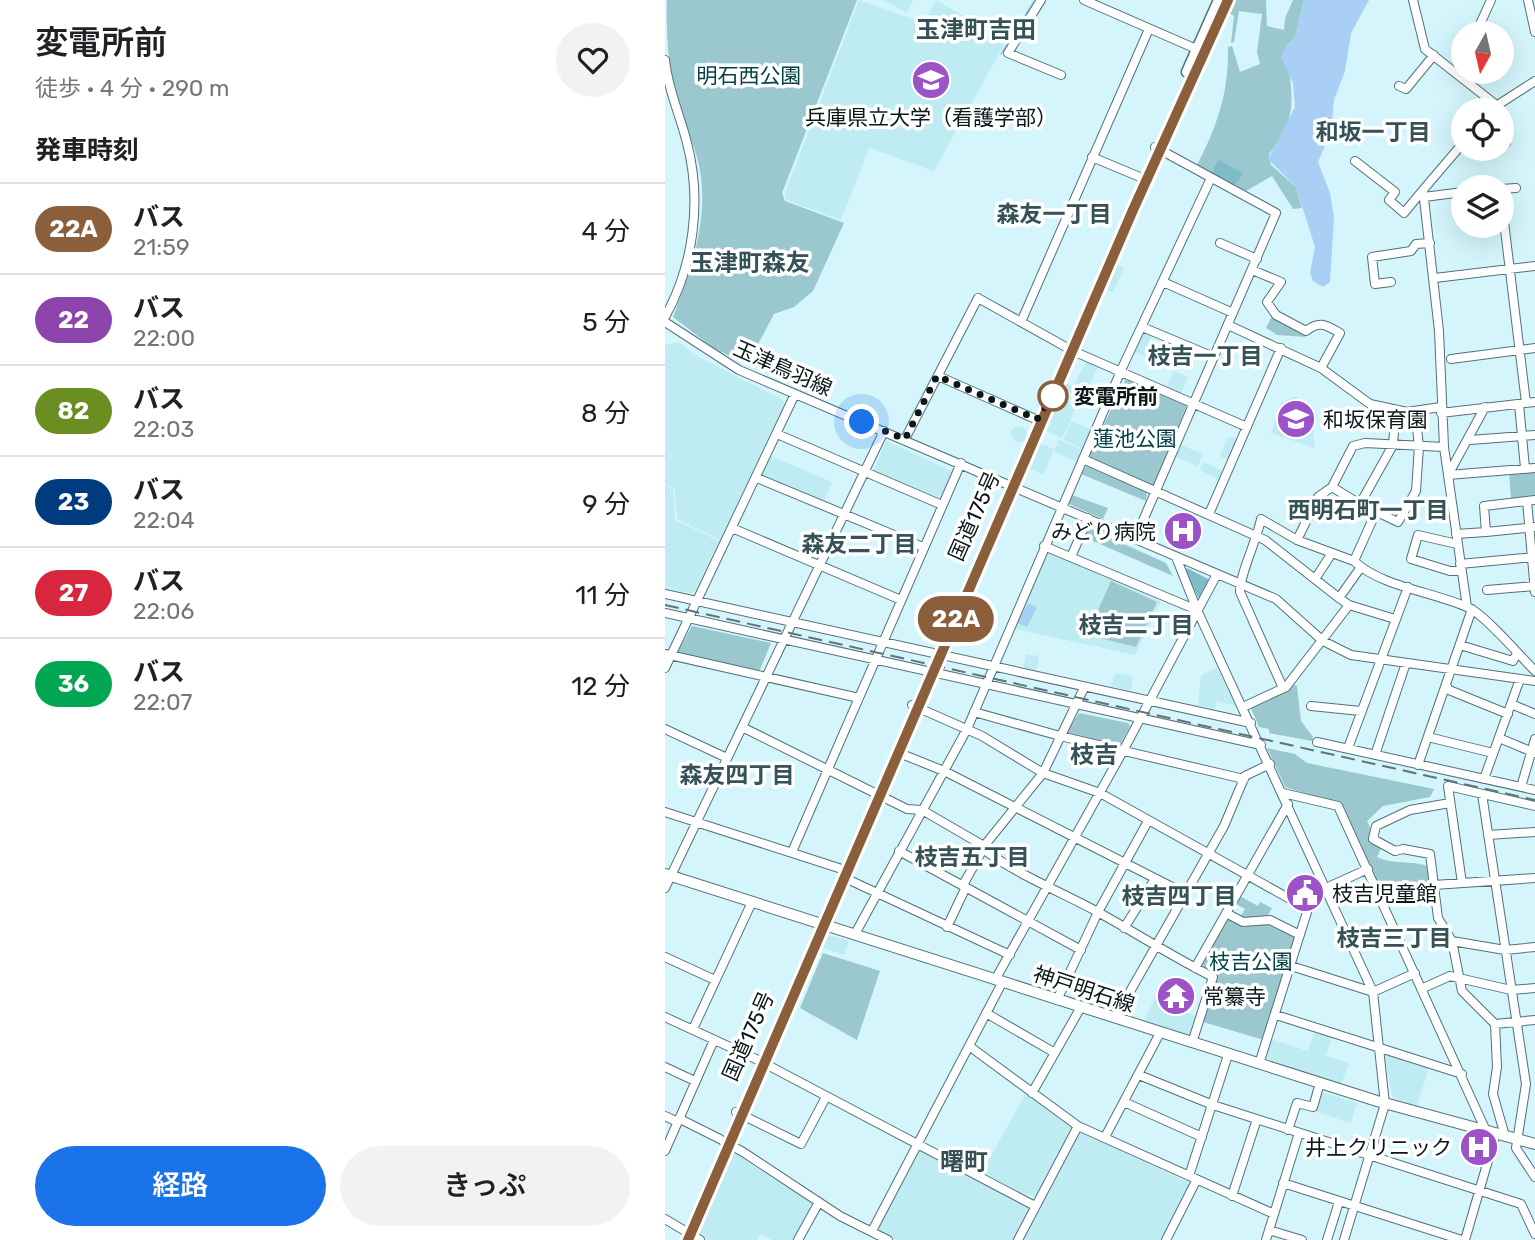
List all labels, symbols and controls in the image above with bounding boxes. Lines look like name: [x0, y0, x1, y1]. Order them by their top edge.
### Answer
district label: 玉津町吉田: [916, 16, 1036, 44]
north arrow: [1451, 21, 1514, 84]
map controls: [1451, 21, 1514, 238]
text: 変電所前: [35, 23, 167, 62]
button: heart: [556, 23, 630, 97]
school or university icon: 兵庫県立大学（看護学部）: [910, 59, 952, 101]
park label: 明石西公園: [697, 63, 802, 88]
text: 徒歩 · 4 分 · 290 m: [35, 74, 229, 102]
button: locate: [1451, 98, 1514, 161]
place label: 兵庫県立大学（看護学部）: [805, 105, 1057, 130]
district label: 和坂一丁目: [1316, 118, 1431, 146]
text: 発車時刻: [35, 135, 139, 166]
button: layers: [1451, 175, 1514, 238]
district label: 森友一丁目: [997, 200, 1112, 228]
text: バス: [133, 202, 185, 233]
text: 22A: [49, 215, 98, 243]
text: 4 分: [581, 216, 630, 247]
text: 21:59: [133, 233, 190, 261]
district label: 玉津町森友: [690, 249, 810, 277]
text: バス: [133, 293, 185, 324]
text: 22: [58, 306, 89, 334]
text: 5 分: [582, 307, 630, 338]
text: 22:00: [133, 324, 195, 352]
street label: 玉津鳥羽線: [730, 335, 836, 401]
district label: 枝吉一丁目: [1148, 342, 1263, 370]
marker: 変電所前: [1038, 381, 1068, 411]
text: バス: [133, 384, 185, 415]
place label: 変電所前: [1074, 384, 1158, 409]
text: 82: [58, 397, 89, 425]
text: 8 分: [581, 398, 630, 429]
school or university icon: 和坂保育園: [1275, 398, 1317, 440]
your location: [844, 404, 879, 439]
place label: 和坂保育園: [1323, 407, 1428, 432]
text: 22:03: [133, 415, 194, 443]
park label: 蓮池公園: [1093, 426, 1177, 451]
street label: 国道175号: [943, 467, 1005, 565]
text: バス: [133, 475, 185, 506]
text: 23: [58, 488, 89, 516]
text: 9 分: [582, 489, 630, 520]
district label: 西明石町一丁目: [1288, 496, 1449, 524]
text: 22:04: [133, 506, 195, 534]
hospital icon: みどり病院: [1162, 510, 1204, 552]
place label: みどり病院: [1051, 519, 1156, 544]
district label: 森友二丁目: [802, 530, 917, 558]
text: バス: [133, 566, 185, 597]
text: 27: [59, 579, 88, 607]
text: 11 分: [575, 580, 630, 611]
line badge: 22A: [916, 596, 996, 642]
text: 22:06: [133, 597, 194, 625]
text: 22A: [932, 605, 980, 633]
district label: 枝吉二丁目: [1079, 611, 1194, 639]
text: バス: [133, 657, 185, 688]
text: 36: [58, 670, 89, 698]
text: 12 分: [571, 671, 630, 702]
text: 22:07: [133, 688, 192, 716]
district label: 枝吉: [1070, 741, 1118, 769]
district label: 森友四丁目: [680, 761, 795, 789]
district label: 枝吉五丁目: [915, 843, 1030, 871]
public building icon: 枝吉児童館: [1284, 872, 1326, 914]
place label: 枝吉児童館: [1332, 881, 1437, 906]
district label: 枝吉四丁目: [1122, 882, 1237, 910]
district label: 枝吉三丁目: [1337, 924, 1452, 952]
park label: 枝吉公園: [1209, 949, 1293, 974]
street label: 神戸明石線: [1030, 961, 1138, 1017]
temple icon: 常纂寺: [1155, 975, 1197, 1017]
place label: 常纂寺: [1203, 984, 1266, 1009]
street label: 国道175号: [717, 987, 779, 1085]
hospital icon: 井上クリニック: [1458, 1126, 1500, 1168]
place label: 井上クリニック: [1305, 1135, 1452, 1160]
button: 経路: [35, 1146, 326, 1226]
button: きっぷ: [340, 1146, 630, 1226]
district label: 曙町: [940, 1148, 988, 1176]

